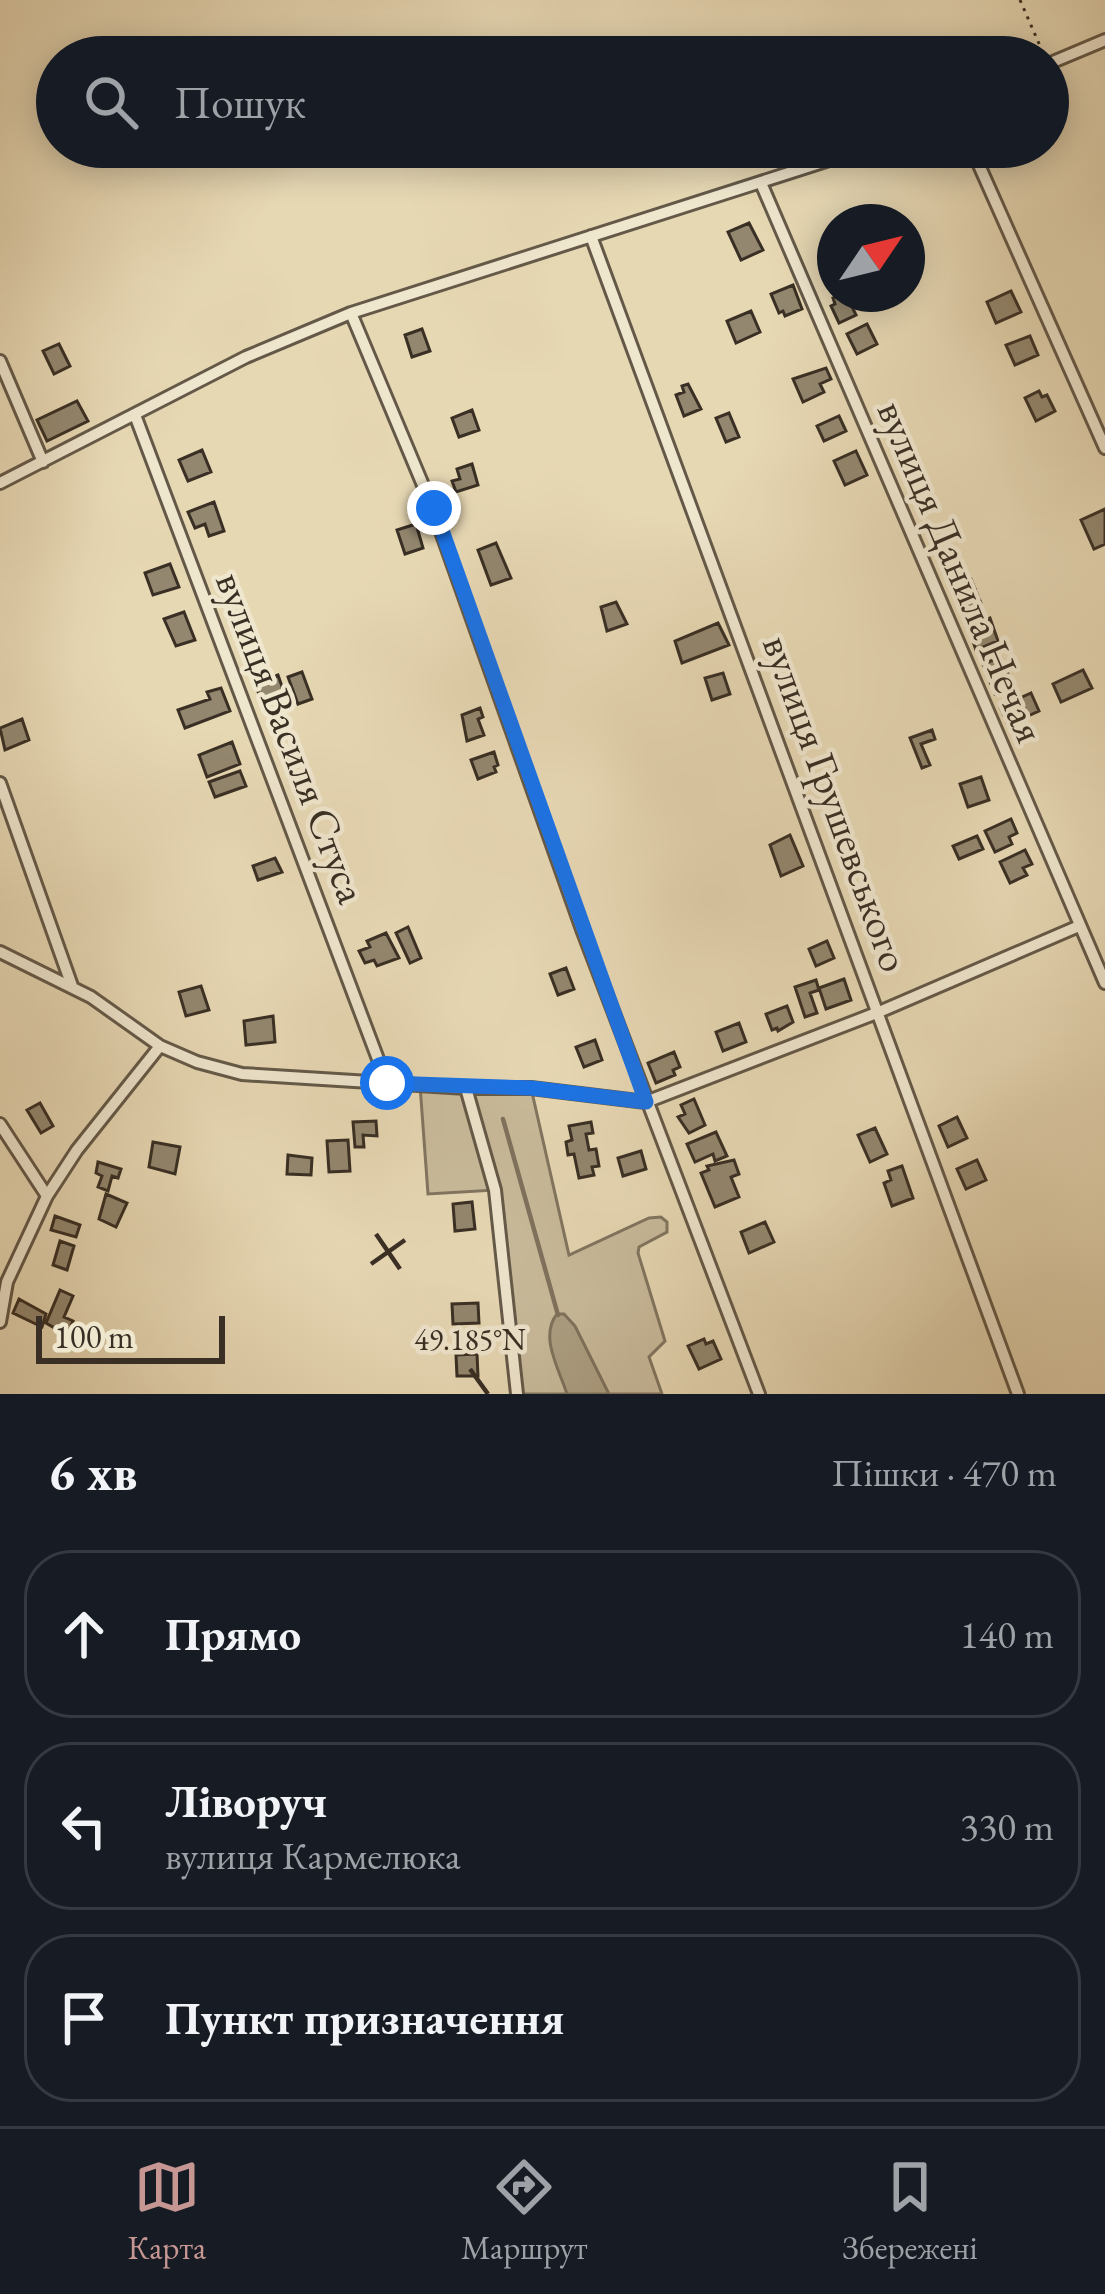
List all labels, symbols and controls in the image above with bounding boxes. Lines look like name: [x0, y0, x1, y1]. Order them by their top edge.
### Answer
search box: [36, 36, 1069, 168]
icon: search: [78, 69, 144, 135]
text: Пошук: [174, 73, 306, 131]
north arrow: [817, 204, 925, 312]
street label: вулиця Данила Нечая: [865, 392, 1058, 750]
route end: [407, 481, 461, 535]
street label: вулиця Василя Стуса: [203, 564, 380, 911]
street label: вулиця Грушевського: [750, 627, 923, 979]
route start: [360, 1056, 414, 1110]
scale bar: [36, 1310, 225, 1363]
text: 100 m: [54, 1315, 134, 1358]
text: 49.185°N: [414, 1320, 526, 1359]
text: 6 хв: [48, 1439, 137, 1505]
text: Пішки · 470 m: [831, 1447, 1057, 1498]
icon: ahead: [51, 1601, 117, 1667]
text: Прямо: [165, 1605, 301, 1663]
text: 140 m: [960, 1609, 1054, 1660]
text: Ліворуч: [165, 1772, 327, 1830]
icon: left: [51, 1793, 117, 1859]
text: 330 m: [960, 1801, 1054, 1852]
text: вулиця Кармелюка: [165, 1830, 461, 1881]
icon: arrive: [51, 1985, 117, 2051]
text: Пункт призначення: [165, 1989, 564, 2047]
tab: Карта: [127, 2154, 206, 2269]
tab: Маршрут: [461, 2154, 587, 2269]
tab: Збережені: [842, 2154, 978, 2269]

